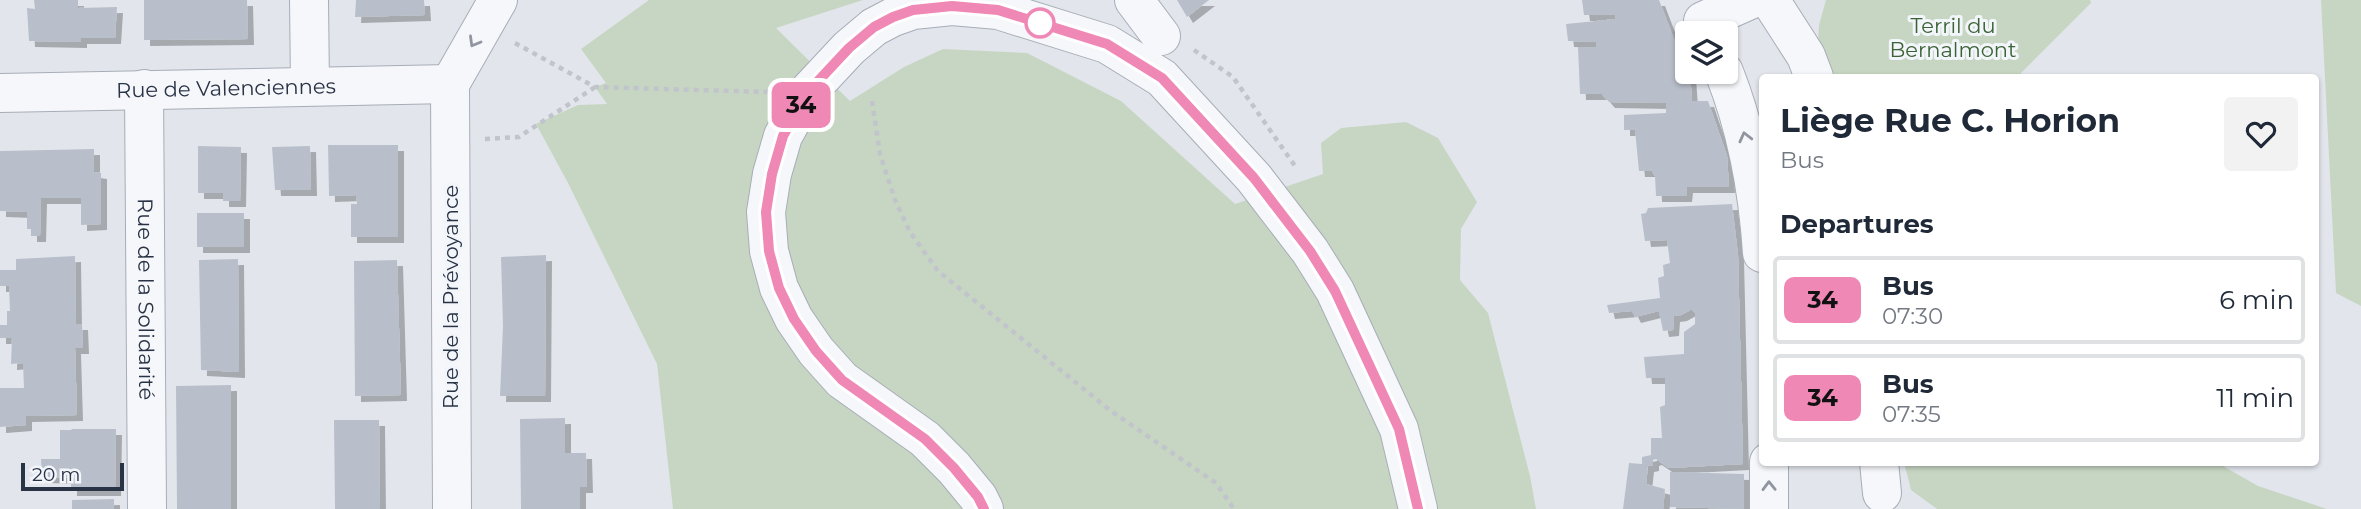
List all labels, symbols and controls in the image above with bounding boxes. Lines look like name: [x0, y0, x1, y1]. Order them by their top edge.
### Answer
unlabelled marker: [1025, 8, 1055, 38]
park label: Terril du Bernalmont: [1889, 13, 2017, 62]
map controls: [1675, 21, 1738, 84]
button: layers: [1675, 21, 1738, 84]
one-way arrow: [469, 35, 482, 48]
street label: Rue de Valenciennes: [116, 73, 336, 103]
line badge: 34: [770, 82, 832, 128]
text: 34: [786, 90, 816, 119]
button: heart: [2224, 97, 2298, 171]
text: Liège Rue C. Horion: [1780, 100, 2120, 140]
one-way arrow: [1739, 132, 1753, 144]
text: Bus: [1780, 146, 1824, 174]
street label: Rue de la Prévoyance: [438, 185, 463, 409]
street label: Rue de la Solidarité: [133, 198, 159, 400]
text: Departures: [1780, 208, 1934, 240]
text: Bus: [1882, 270, 1934, 302]
text: 6 min: [2219, 284, 2294, 316]
text: 34: [1807, 285, 1838, 314]
text: 07:30: [1882, 302, 1943, 330]
text: Bus: [1882, 368, 1934, 400]
text: 11 min: [2216, 382, 2294, 414]
text: 34: [1807, 383, 1838, 412]
text: 07:35: [1882, 400, 1941, 428]
scale bar: [21, 460, 124, 492]
text: 20 m: [32, 463, 80, 486]
one-way arrow: [1761, 480, 1777, 490]

